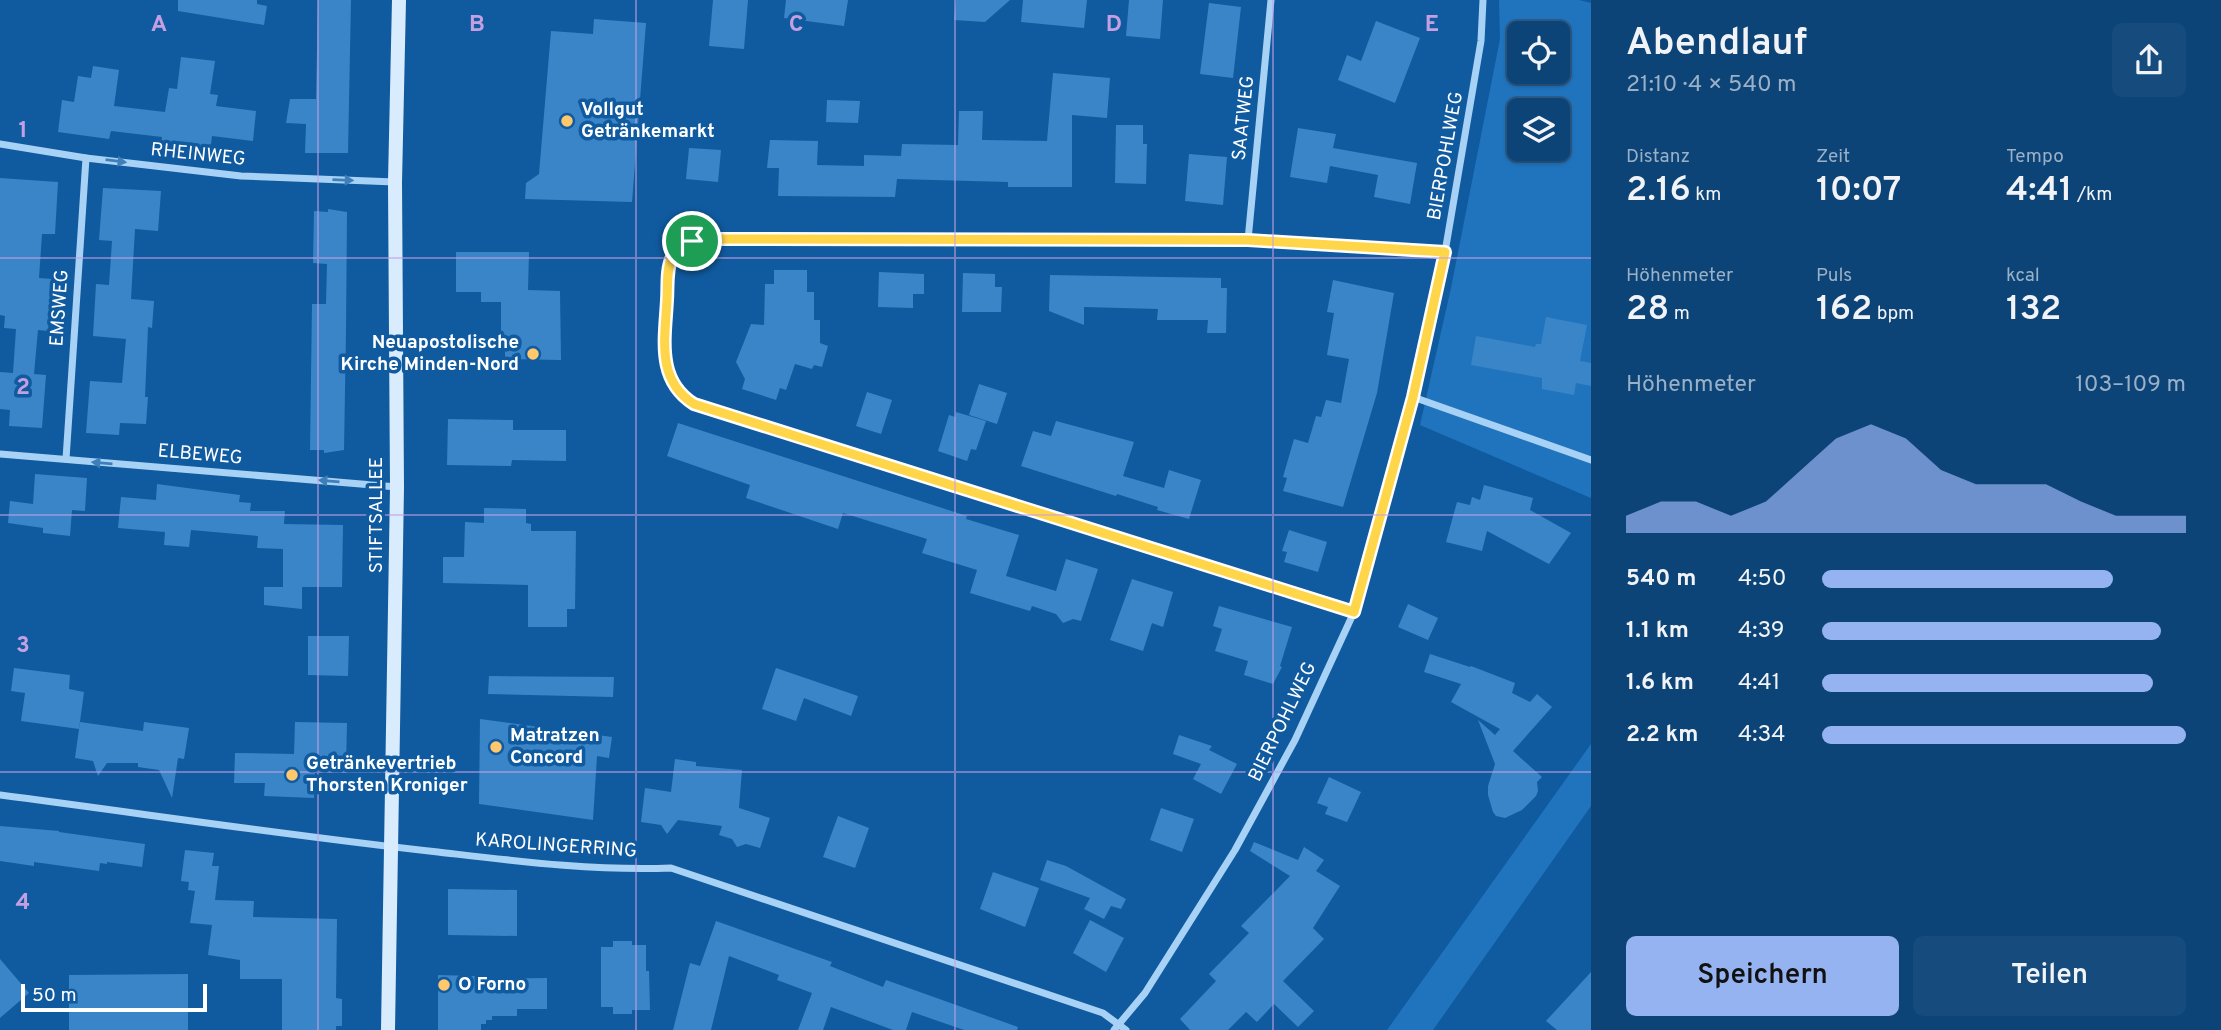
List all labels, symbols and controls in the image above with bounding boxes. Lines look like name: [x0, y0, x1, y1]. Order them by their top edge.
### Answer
text: A: [151, 11, 167, 40]
text: B: [469, 11, 485, 40]
text: C: [789, 11, 803, 40]
text: D: [1106, 11, 1122, 40]
text: E: [1425, 11, 1439, 40]
text: Abendlauf: [1626, 20, 1807, 69]
map controls: [1507, 21, 1570, 161]
button: locate: [1507, 21, 1570, 84]
button: share: [2112, 23, 2186, 97]
text: 21:10 · 4 × 540 m: [1626, 71, 1797, 100]
street label: SAATWEG: [1228, 74, 1260, 162]
street label: BIERPOHLWEG: [1423, 90, 1469, 222]
place label: Vollgut Getränkemarkt: [581, 98, 715, 144]
button: layers: [1507, 98, 1570, 161]
marker: Vollgut Getränkemarkt: [559, 113, 575, 129]
text: 1: [18, 117, 28, 146]
street label: RHEINWEG: [149, 138, 247, 172]
text: Distanz: [1626, 145, 1690, 169]
text: Zeit: [1816, 145, 1850, 169]
text: Tempo: [2006, 145, 2064, 169]
one-way arrow: [105, 156, 127, 167]
text: 2.16: [1626, 169, 1691, 213]
text: 10:07: [1816, 169, 1901, 213]
text: 4:41: [2006, 169, 2072, 213]
one-way arrow: [332, 175, 354, 186]
text: km: [1691, 183, 1721, 207]
text: /km: [2072, 183, 2112, 207]
pin: [662, 211, 722, 271]
icon: arrive: [673, 222, 711, 260]
text: Höhenmeter: [1626, 264, 1733, 288]
text: Puls: [1816, 264, 1852, 288]
text: kcal: [2006, 264, 2040, 288]
street label: EMSWEG: [45, 269, 75, 347]
text: 28: [1626, 288, 1669, 332]
text: 162: [1816, 288, 1872, 332]
text: 132: [2006, 288, 2061, 332]
text: m: [1669, 302, 1690, 326]
text: bpm: [1872, 302, 1914, 326]
place label: Neuapostolische Kirche Minden-Nord: [340, 331, 519, 377]
marker: Neuapostolische Kirche Minden-Nord: [525, 346, 541, 362]
text: Höhenmeter: [1626, 371, 1756, 400]
text: 103–109 m: [2075, 371, 2186, 400]
text: 2: [16, 374, 30, 403]
street label: ELBEWEG: [157, 439, 243, 471]
one-way arrow: [91, 457, 113, 468]
street label: STIFTSALLEE: [365, 457, 389, 573]
one-way arrow: [317, 475, 339, 486]
text: 540 m: [1626, 565, 1696, 594]
text: 4:50: [1738, 565, 1786, 594]
text: 1.1 km: [1626, 617, 1689, 646]
text: 4:39: [1738, 617, 1785, 646]
text: 3: [16, 632, 30, 661]
street label: BIERPOHLWEG: [1244, 658, 1322, 786]
text: 1.6 km: [1626, 669, 1694, 698]
text: 4:41: [1738, 669, 1780, 698]
text: 2.2 km: [1626, 721, 1699, 750]
text: 4:34: [1738, 721, 1786, 750]
place label: Matratzen Concord: [510, 724, 600, 770]
marker: Matratzen Concord: [488, 739, 504, 755]
place label: Getränkevertrieb Thorsten Kroniger: [306, 752, 468, 798]
marker: Getränkevertrieb Thorsten Kroniger: [284, 767, 300, 783]
street label: KAROLINGERRING: [474, 828, 638, 864]
text: 4: [16, 889, 30, 918]
button: Speichern: [1626, 936, 1899, 1016]
button: Teilen: [1913, 936, 2186, 1016]
place label: O Forno: [458, 973, 526, 997]
marker: O Forno: [436, 977, 452, 993]
scale bar: [21, 981, 206, 1013]
text: 50 m: [32, 984, 77, 1008]

